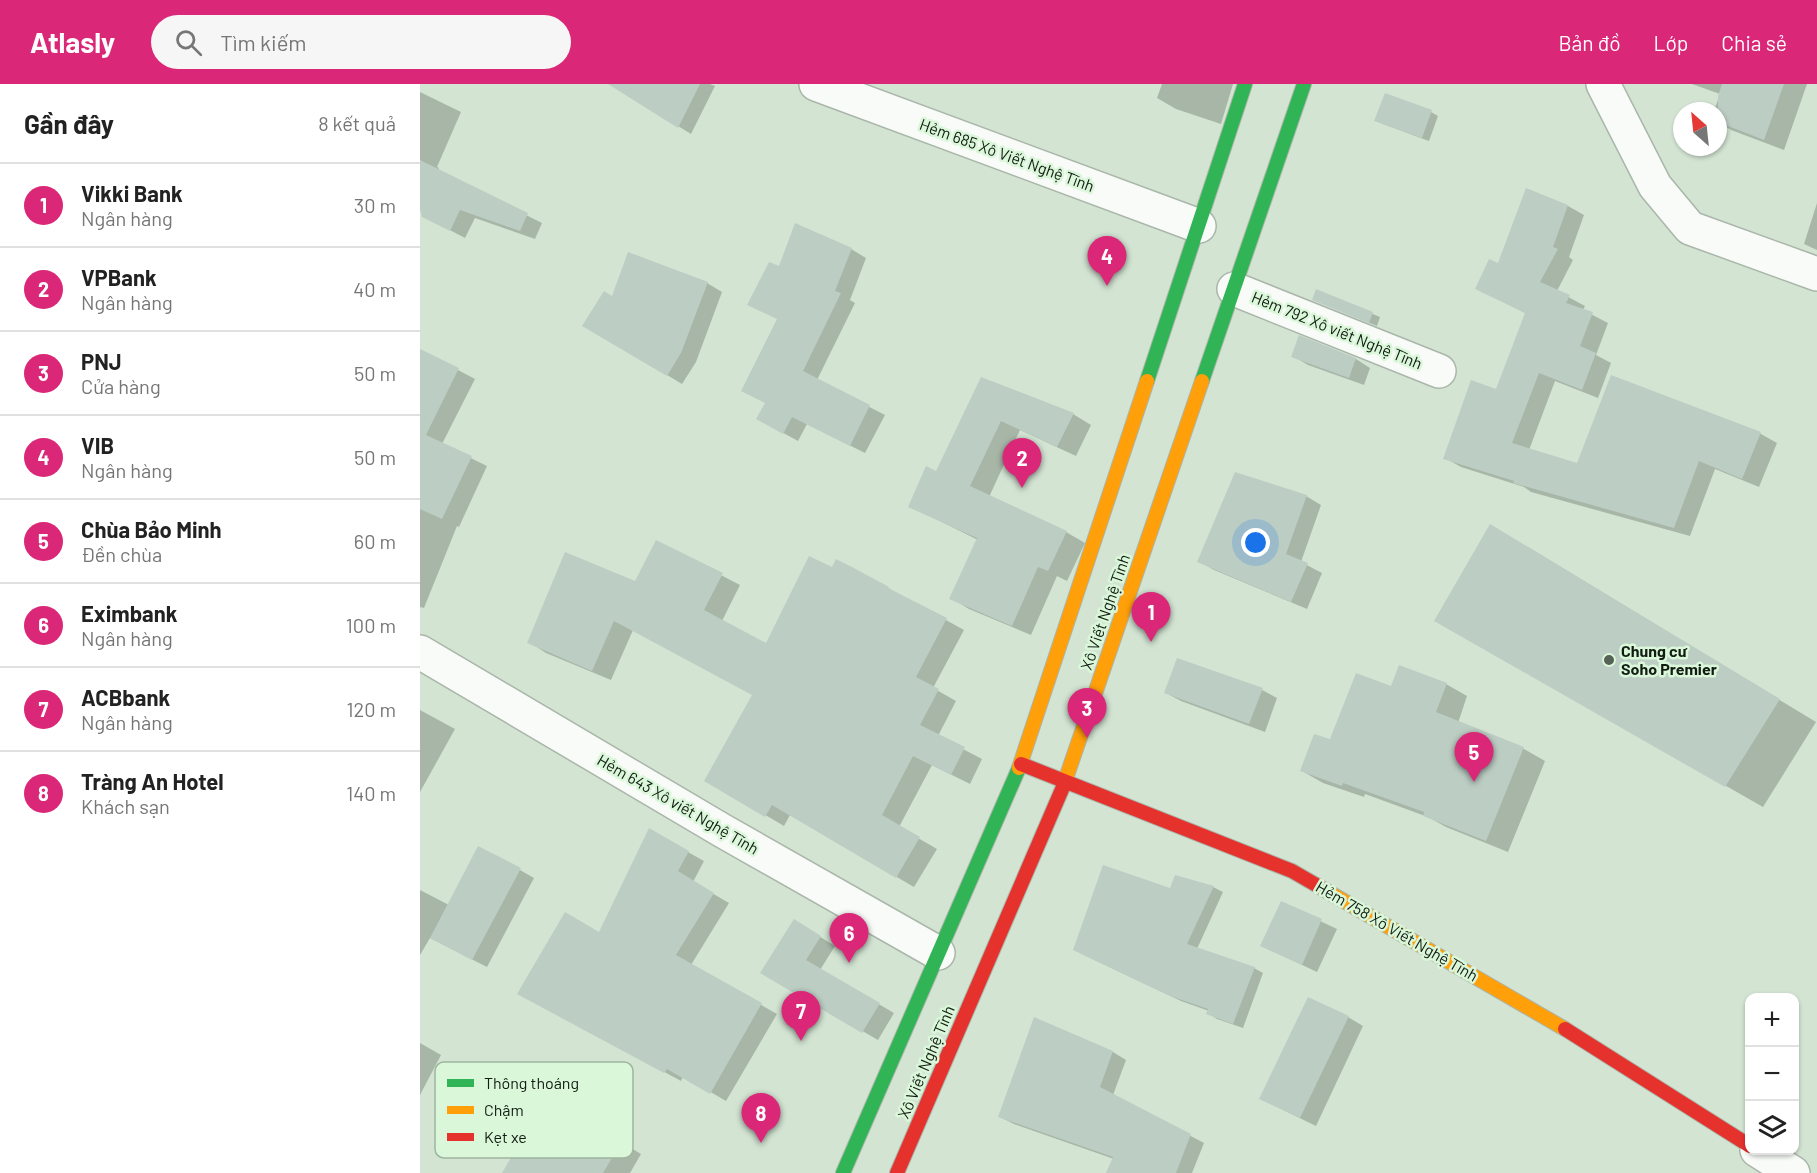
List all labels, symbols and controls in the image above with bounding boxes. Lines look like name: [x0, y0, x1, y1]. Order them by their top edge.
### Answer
search box: [151, 15, 571, 69]
text: Atlasly: [30, 25, 115, 59]
icon: search: [172, 26, 205, 59]
text: Tìm kiếm: [220, 29, 307, 55]
text: Bản đồ: [1559, 30, 1621, 55]
text: Lớp: [1654, 30, 1688, 55]
text: Chia sẻ: [1721, 30, 1787, 55]
north arrow: [1673, 102, 1727, 156]
text: Gần đây: [24, 108, 114, 139]
text: 8 kết quả: [318, 111, 396, 135]
street label: Hẻm 685 Xô Viết Nghệ Tĩnh: [917, 114, 1097, 195]
text: Vikki Bank: [81, 180, 183, 206]
text: 1: [40, 193, 47, 217]
text: 30 m: [354, 193, 396, 217]
text: Ngân hàng: [81, 206, 173, 230]
pin: 4: [1088, 236, 1126, 286]
text: VPBank: [81, 264, 157, 290]
text: 2: [38, 277, 49, 301]
text: 40 m: [353, 277, 396, 301]
street label: Hẻm 792 Xô viết Nghệ Tĩnh: [1249, 287, 1425, 373]
text: Ngân hàng: [81, 290, 173, 314]
text: PNJ: [81, 348, 122, 374]
text: 3: [38, 361, 49, 385]
text: 50 m: [354, 361, 396, 385]
text: Cửa hàng: [81, 374, 161, 398]
text: VIB: [81, 432, 114, 458]
pin: 2: [1002, 438, 1042, 488]
text: 4: [37, 445, 50, 469]
text: 50 m: [354, 445, 396, 469]
text: Ngân hàng: [81, 458, 173, 482]
text: Chùa Bảo Minh: [81, 516, 222, 542]
your location: [1241, 528, 1270, 557]
text: 5: [38, 529, 49, 553]
text: 60 m: [354, 529, 396, 553]
text: Đền chùa: [81, 542, 162, 566]
street label: Xô Viết Nghệ Tĩnh: [1076, 551, 1133, 672]
pin: 1: [1132, 592, 1170, 642]
text: Eximbank: [81, 600, 177, 626]
text: 6: [38, 613, 49, 637]
text: 100 m: [346, 613, 396, 637]
text: Ngân hàng: [81, 626, 173, 650]
place label: Chung cư Soho Premier: [1621, 641, 1717, 678]
marker: Chung cư Soho Premier: [1602, 653, 1616, 667]
text: ACBbank: [81, 684, 170, 710]
pin: 3: [1068, 688, 1106, 738]
text: 7: [39, 697, 48, 721]
text: 120 m: [346, 697, 396, 721]
text: Ngân hàng: [81, 710, 173, 734]
pin: 5: [1454, 732, 1494, 782]
street label: Hẻm 643 Xô viết Nghệ Tĩnh: [594, 750, 762, 858]
text: Tràng An Hotel: [81, 768, 224, 794]
text: 8: [38, 781, 49, 805]
text: 140 m: [346, 781, 396, 805]
text: Khách sạn: [81, 794, 170, 818]
street label: Hẻm 758 Xô Viết Nghệ Tĩnh: [1313, 876, 1482, 985]
pin: 6: [830, 914, 868, 963]
pin: 7: [782, 992, 820, 1041]
map controls: [1745, 993, 1799, 1155]
button: +: [1745, 993, 1799, 1047]
street label: Xô Viết Nghệ Tĩnh: [893, 1002, 958, 1121]
button: −: [1745, 1047, 1799, 1101]
legend: [435, 1062, 633, 1158]
text: Thông thoáng: [484, 1073, 579, 1092]
pin: 8: [742, 1094, 780, 1143]
text: Chậm: [484, 1100, 524, 1119]
button: layers: [1745, 1101, 1799, 1155]
text: Kẹt xe: [484, 1127, 527, 1146]

